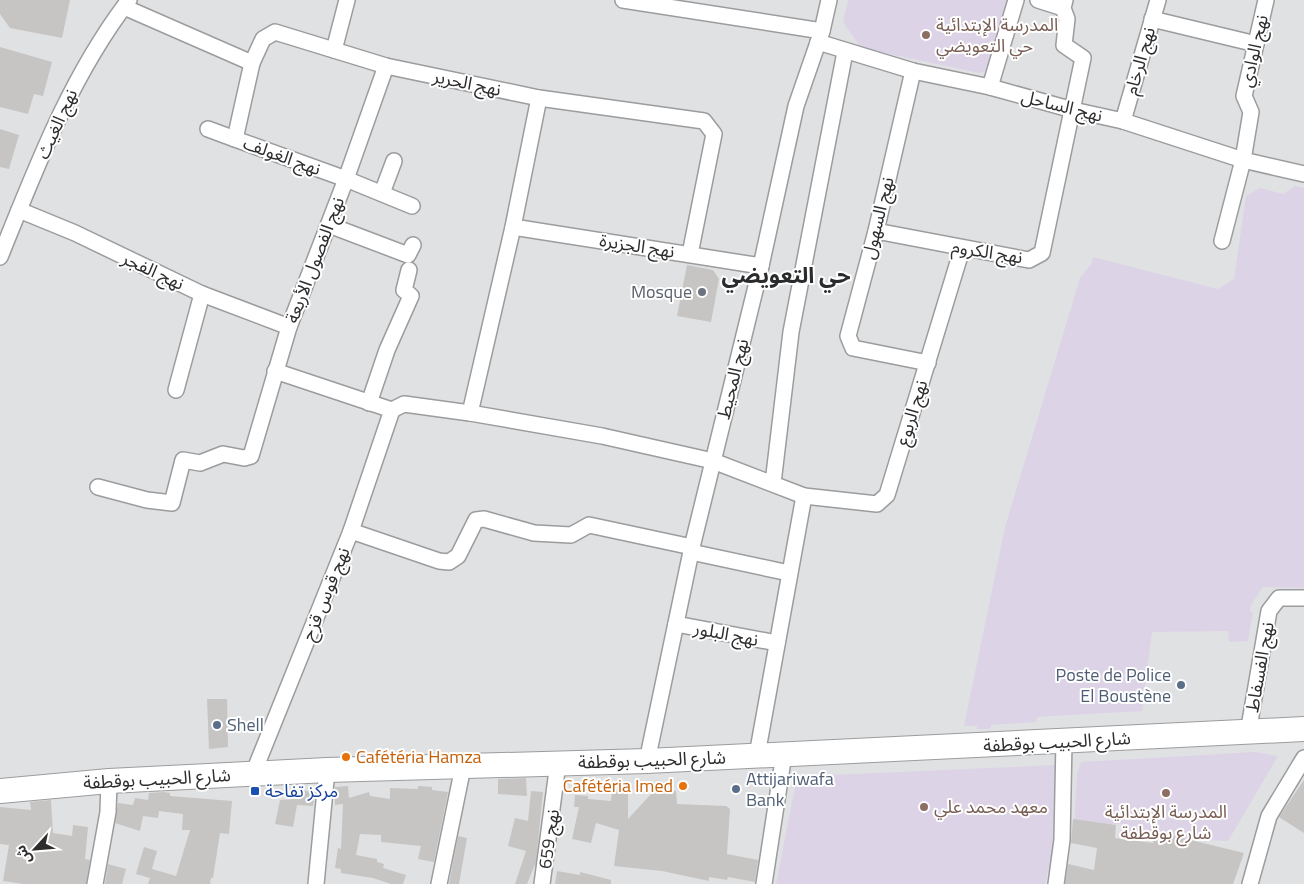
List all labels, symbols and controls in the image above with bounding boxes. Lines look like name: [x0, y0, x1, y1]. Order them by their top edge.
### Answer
place label: المدرسة الإبتدائية حي التعويضي: [936, 11, 1058, 59]
street label: نهج الوادي: [1232, 12, 1275, 90]
street label: نهج الرخام: [1117, 24, 1163, 98]
marker: المدرسة الإبتدائية حي التعويضي: [920, 29, 932, 41]
street label: نهج الحرير: [430, 62, 504, 103]
street label: نهج الساحل: [1019, 82, 1106, 129]
street label: نهج الغيث: [29, 84, 84, 163]
street label: نهج الغولف: [240, 129, 325, 182]
street label: نهج السهول: [854, 174, 901, 262]
street label: نهج الفصول الأربعة: [278, 193, 351, 327]
street label: نهج الجزيرة: [598, 226, 677, 265]
street label: نهج الكروم: [949, 233, 1025, 271]
street label: نهج الفجر: [117, 244, 189, 297]
district label: حي التعويضي: [721, 258, 851, 293]
place label: Mosque: [631, 278, 692, 305]
marker: Mosque: [696, 286, 708, 298]
street label: نهج المحيط: [709, 336, 756, 422]
street label: نهج الربوع: [889, 377, 935, 449]
street label: نهج قوس قزح: [295, 543, 357, 645]
street label: نهج البلور: [691, 614, 761, 653]
street label: نهج الفسفاط: [1238, 620, 1281, 714]
place label: Poste de Police El Boustène: [1056, 661, 1171, 709]
marker: Poste de Police El Boustène: [1175, 679, 1187, 691]
place label: Shell: [227, 711, 264, 738]
marker: Shell: [211, 719, 223, 731]
street label: شارع الحبيب بوقطفة: [982, 724, 1132, 760]
place label: Cafétéria Hamza: [356, 743, 482, 770]
street label: شارع الحبيب بوقطفة: [578, 743, 726, 777]
marker: Cafétéria Hamza: [340, 751, 352, 763]
street label: شارع الحبيب بوقطفة: [82, 761, 232, 797]
place label: Attijariwafa Bank: [746, 765, 834, 813]
place label: Cafétéria Imed: [563, 772, 673, 799]
place label: مركز تفاحة: [265, 777, 338, 804]
marker: Cafétéria Imed: [677, 780, 689, 792]
marker: Attijariwafa Bank: [730, 783, 742, 795]
marker: مركز تفاحة: [249, 785, 261, 797]
marker: المدرسة الإبتدائية شارع بوقطفة: [1160, 787, 1172, 799]
place label: معهد محمد علي: [934, 793, 1048, 820]
place label: المدرسة الإبتدائية شارع بوقطفة: [1105, 798, 1227, 847]
marker: معهد محمد علي: [918, 801, 930, 813]
street label: نهج 659: [531, 807, 566, 870]
north arrow: [10, 824, 60, 874]
text: ش: [9, 842, 37, 868]

